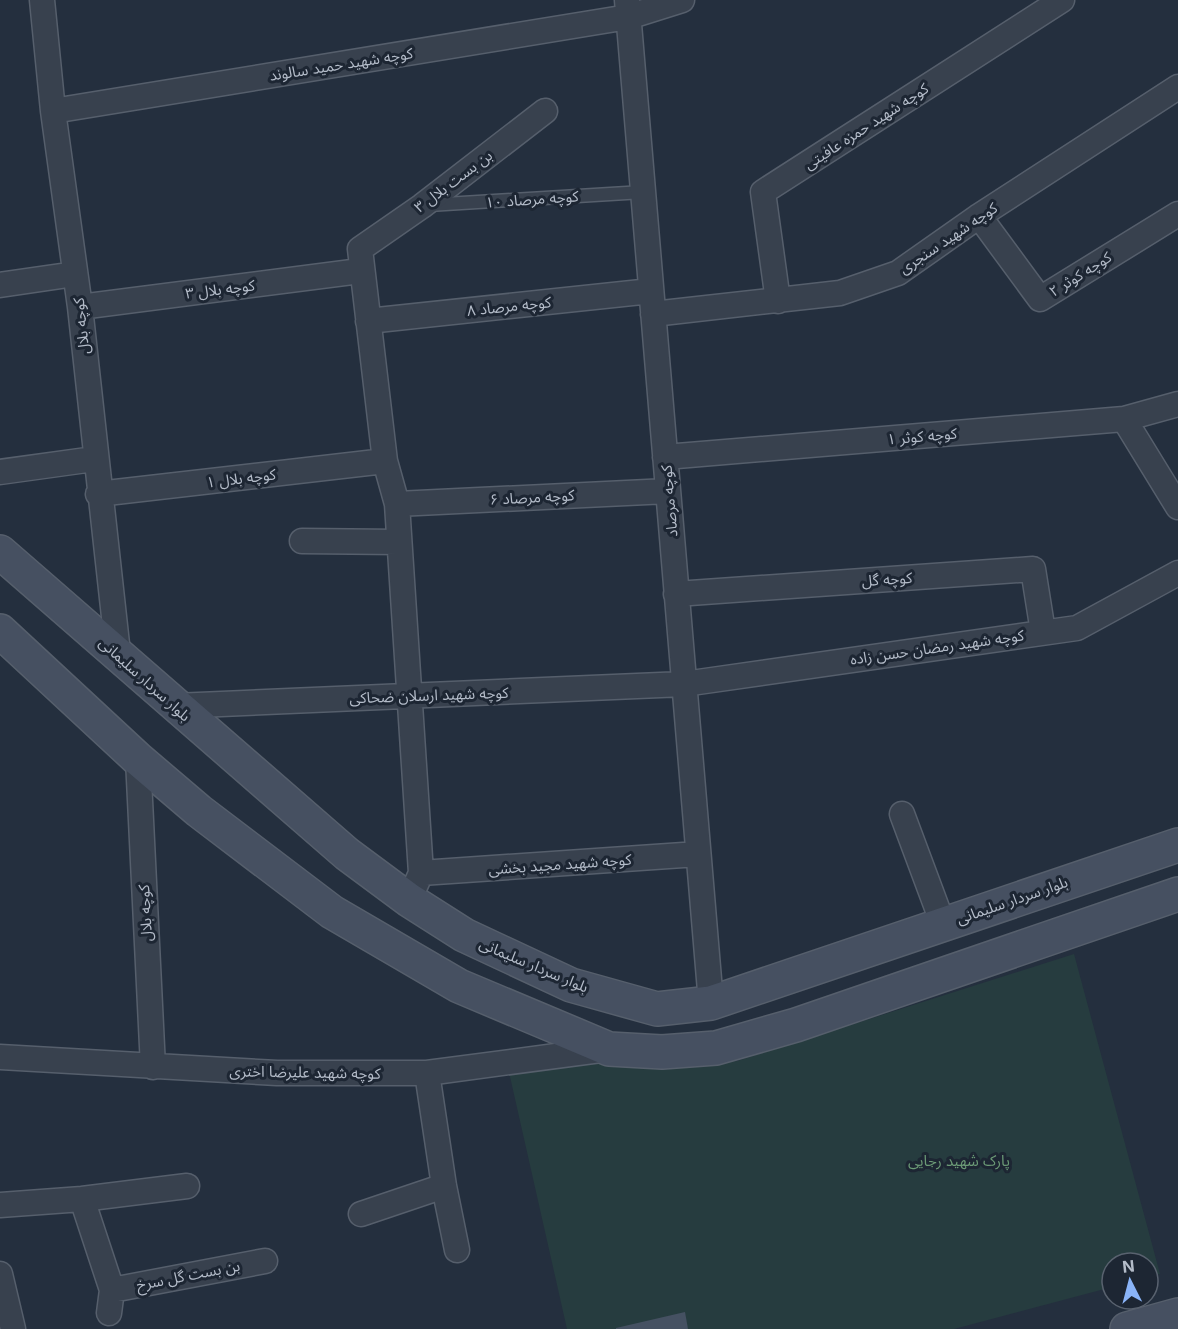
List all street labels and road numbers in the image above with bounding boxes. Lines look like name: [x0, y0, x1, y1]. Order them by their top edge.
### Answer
street label: کوچه شهید حمید سالوند: [268, 43, 415, 86]
street label: کوچه شهید حمزه عافیتی: [800, 78, 933, 174]
street label: بن بست بلال ۳: [410, 145, 496, 217]
street label: کوچه مرصاد ۱۰: [485, 186, 580, 213]
street label: کوچه شهید سنجری: [895, 198, 1002, 279]
street label: کوچه کوثر ۲: [1045, 247, 1116, 302]
street label: کوچه بلال ۳: [184, 275, 257, 304]
street label: کوچه مرصاد ۸: [466, 292, 553, 321]
street label: کوچه بلال: [68, 296, 94, 355]
street label: کوچه کوثر ۱: [886, 423, 959, 450]
street label: کوچه مرصاد: [656, 463, 683, 538]
street label: کوچه بلال ۱: [205, 464, 278, 493]
street label: کوچه مرصاد ۶: [489, 485, 576, 510]
street label: کوچه گل: [861, 568, 914, 591]
street label: کوچه شهید رمضان حسن زاده: [849, 625, 1026, 670]
street label: بلوار سردار سلیمانی: [95, 633, 195, 725]
street label: کوچه شهید ارسلان ضحاکی: [349, 683, 510, 708]
street label: کوچه شهید مجید بخشی: [488, 849, 633, 880]
street label: بلوار سردار سلیمانی: [954, 872, 1070, 928]
street label: کوچه بلال: [134, 883, 157, 942]
street label: بلوار سردار سلیمانی: [477, 933, 591, 997]
street label: کوچه شهید علیرضا اختری: [229, 1061, 382, 1084]
street label: بن بست گل سرخ: [135, 1256, 242, 1297]

